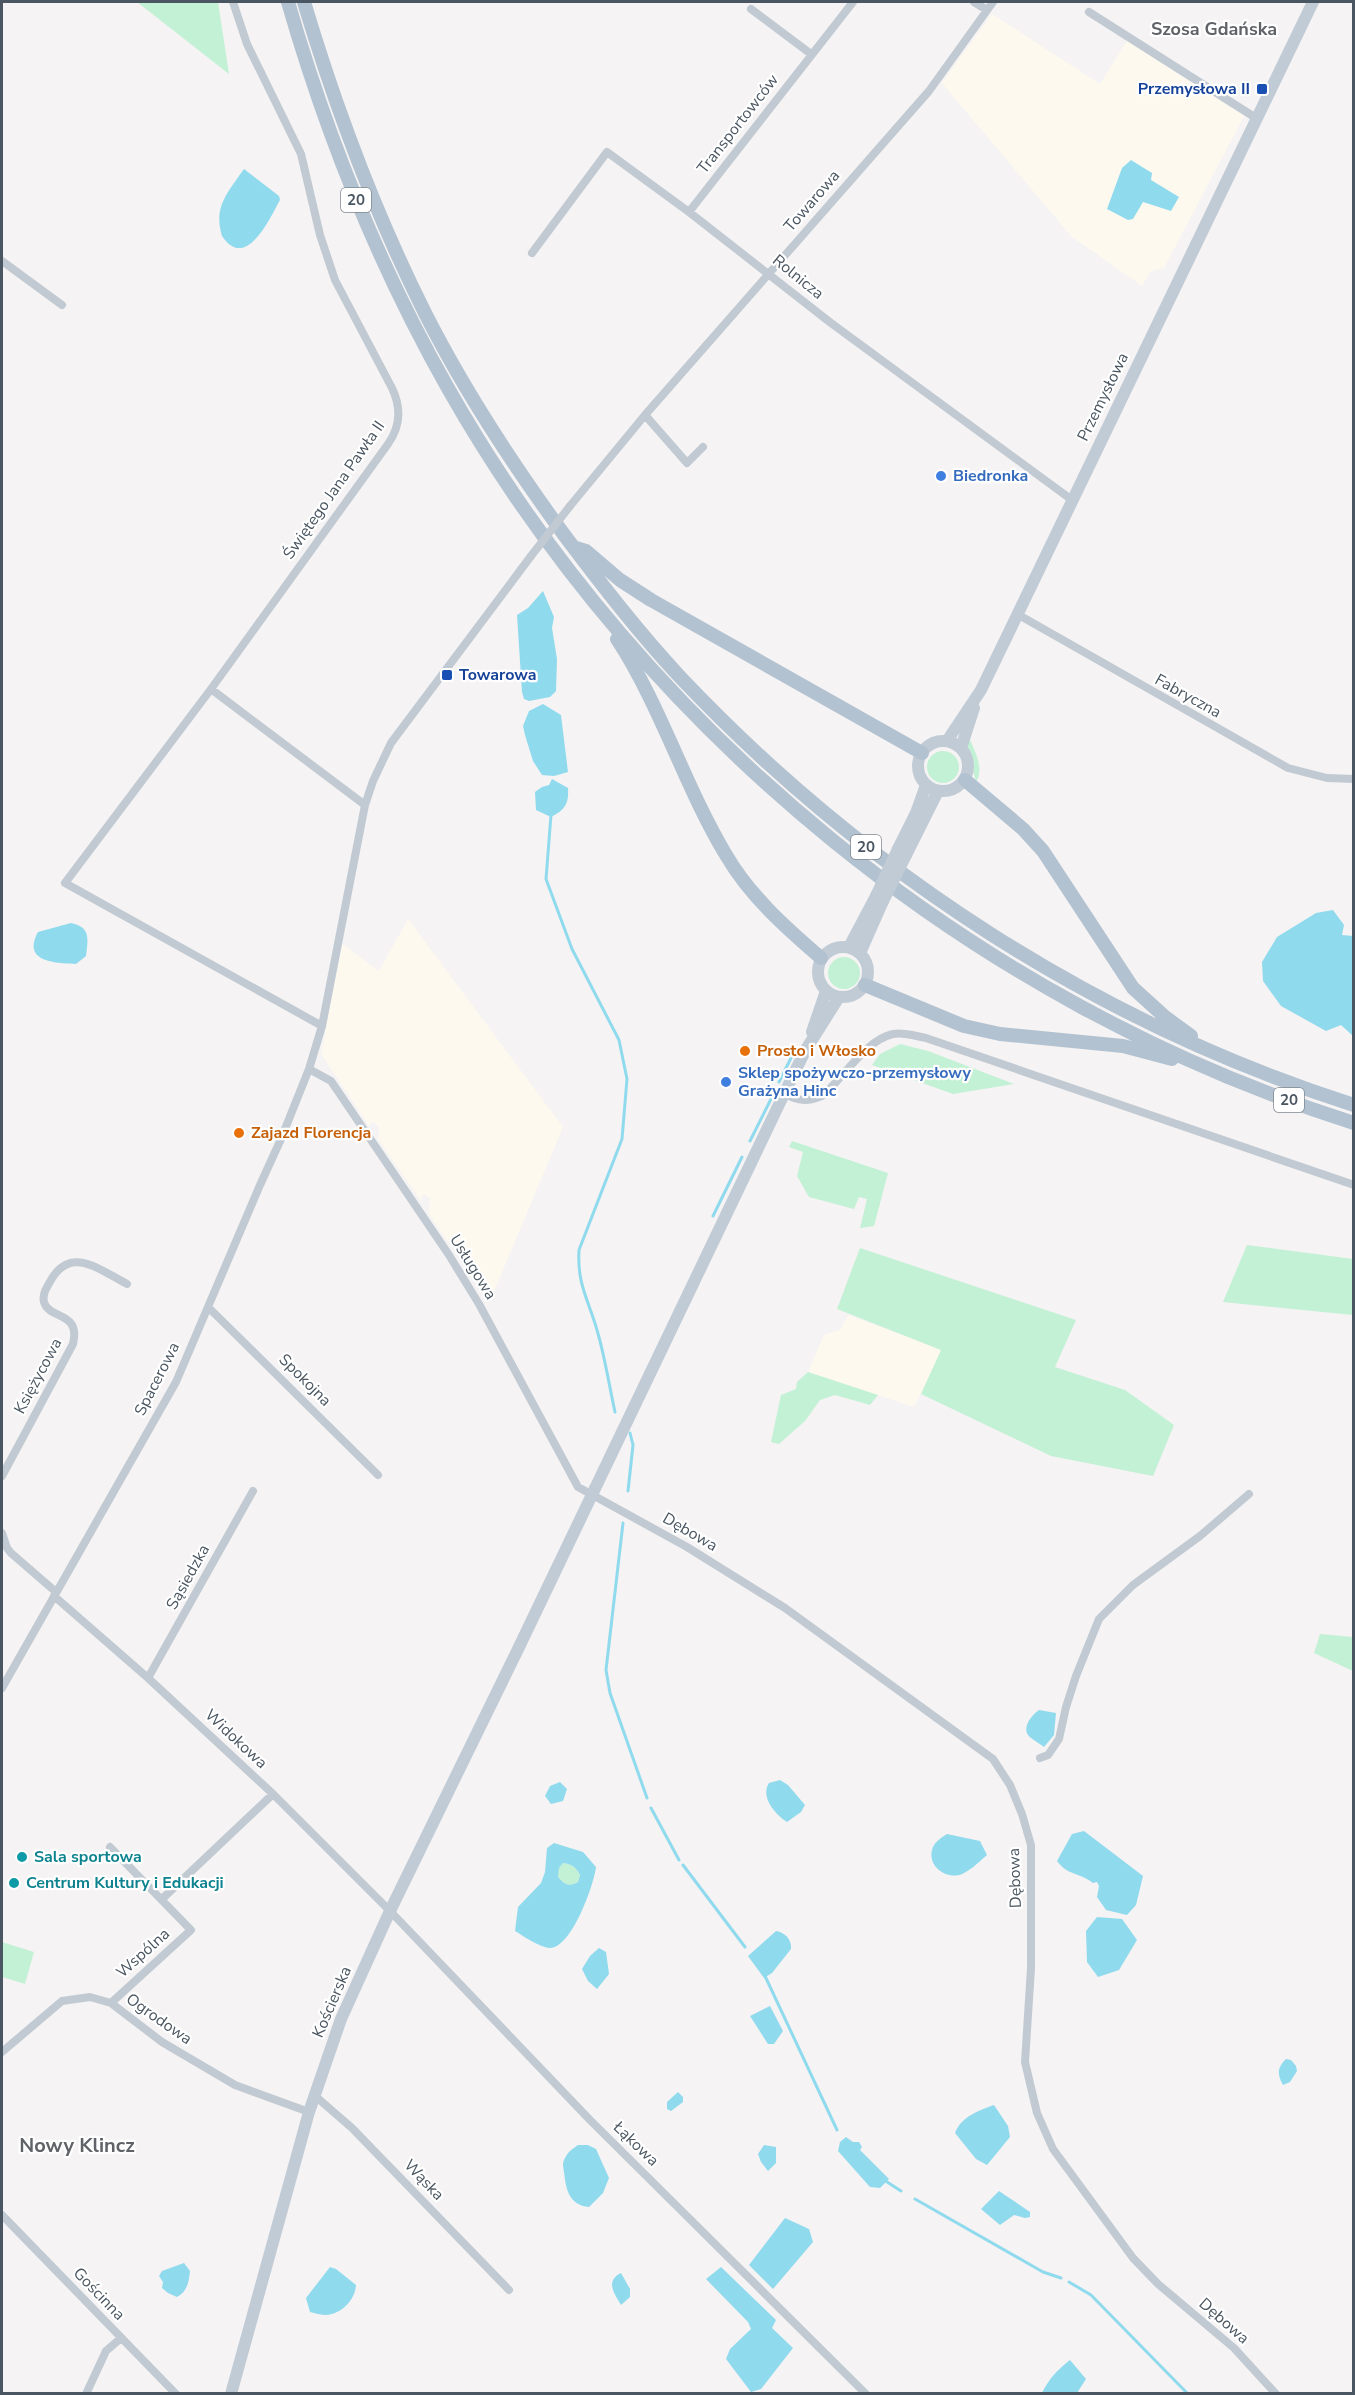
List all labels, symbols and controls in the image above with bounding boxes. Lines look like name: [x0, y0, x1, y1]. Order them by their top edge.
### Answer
district label: Szosa Gdańska: [1151, 17, 1277, 41]
street label: Transportowców: [692, 69, 784, 178]
place label: Przemysłowa II: [1138, 78, 1250, 100]
marker: Przemysłowa II: [1255, 82, 1269, 96]
street label: Towarowa: [779, 165, 845, 237]
road number: 20: [341, 188, 371, 212]
street label: Rolnicza: [768, 250, 828, 304]
street label: Przemysłowa: [1072, 349, 1134, 445]
street label: Świętego Jana Pawła II: [278, 416, 390, 564]
place label: Biedronka: [953, 465, 1028, 487]
marker: Biedronka: [934, 469, 948, 483]
place label: Towarowa: [459, 664, 536, 686]
marker: Towarowa: [440, 668, 454, 682]
street label: Fabryczna: [1151, 669, 1225, 723]
road number: 20: [851, 835, 881, 859]
place label: Prosto i Włosko: [757, 1040, 876, 1062]
marker: Prosto i Włosko: [738, 1044, 752, 1058]
place label: Sklep spożywczo-przemysłowy Grażyna Hinc: [738, 1062, 972, 1102]
marker: Sklep spożywczo-przemysłowy Grażyna Hinc: [719, 1075, 733, 1089]
road number: 20: [1274, 1088, 1304, 1112]
place label: Zajazd Florencja: [251, 1122, 371, 1144]
marker: Zajazd Florencja: [232, 1126, 246, 1140]
street label: Usługowa: [444, 1230, 502, 1304]
street label: Księżycowa: [9, 1334, 67, 1418]
street label: Spacerowa: [129, 1339, 185, 1419]
street label: Spokojna: [274, 1349, 336, 1411]
street label: Dębowa: [658, 1507, 722, 1557]
street label: Sąsiedzka: [161, 1540, 215, 1614]
street label: Widokowa: [200, 1704, 272, 1774]
place label: Sala sportowa: [34, 1846, 142, 1868]
street label: Dębowa: [1003, 1847, 1027, 1909]
marker: Sala sportowa: [15, 1850, 29, 1864]
place label: Centrum Kultury i Edukacji: [26, 1872, 224, 1894]
marker: Centrum Kultury i Edukacji: [7, 1876, 21, 1890]
street label: Wspólna: [112, 1923, 174, 1983]
street label: Kościerska: [307, 1963, 357, 2041]
street label: Ogrodowa: [122, 1988, 196, 2050]
street label: Łąkowa: [608, 2116, 664, 2171]
district label: Nowy Klincz: [19, 2132, 135, 2159]
street label: Wąska: [399, 2155, 449, 2205]
street label: Gościnna: [68, 2263, 130, 2325]
street label: Dębowa: [1194, 2293, 1254, 2349]

